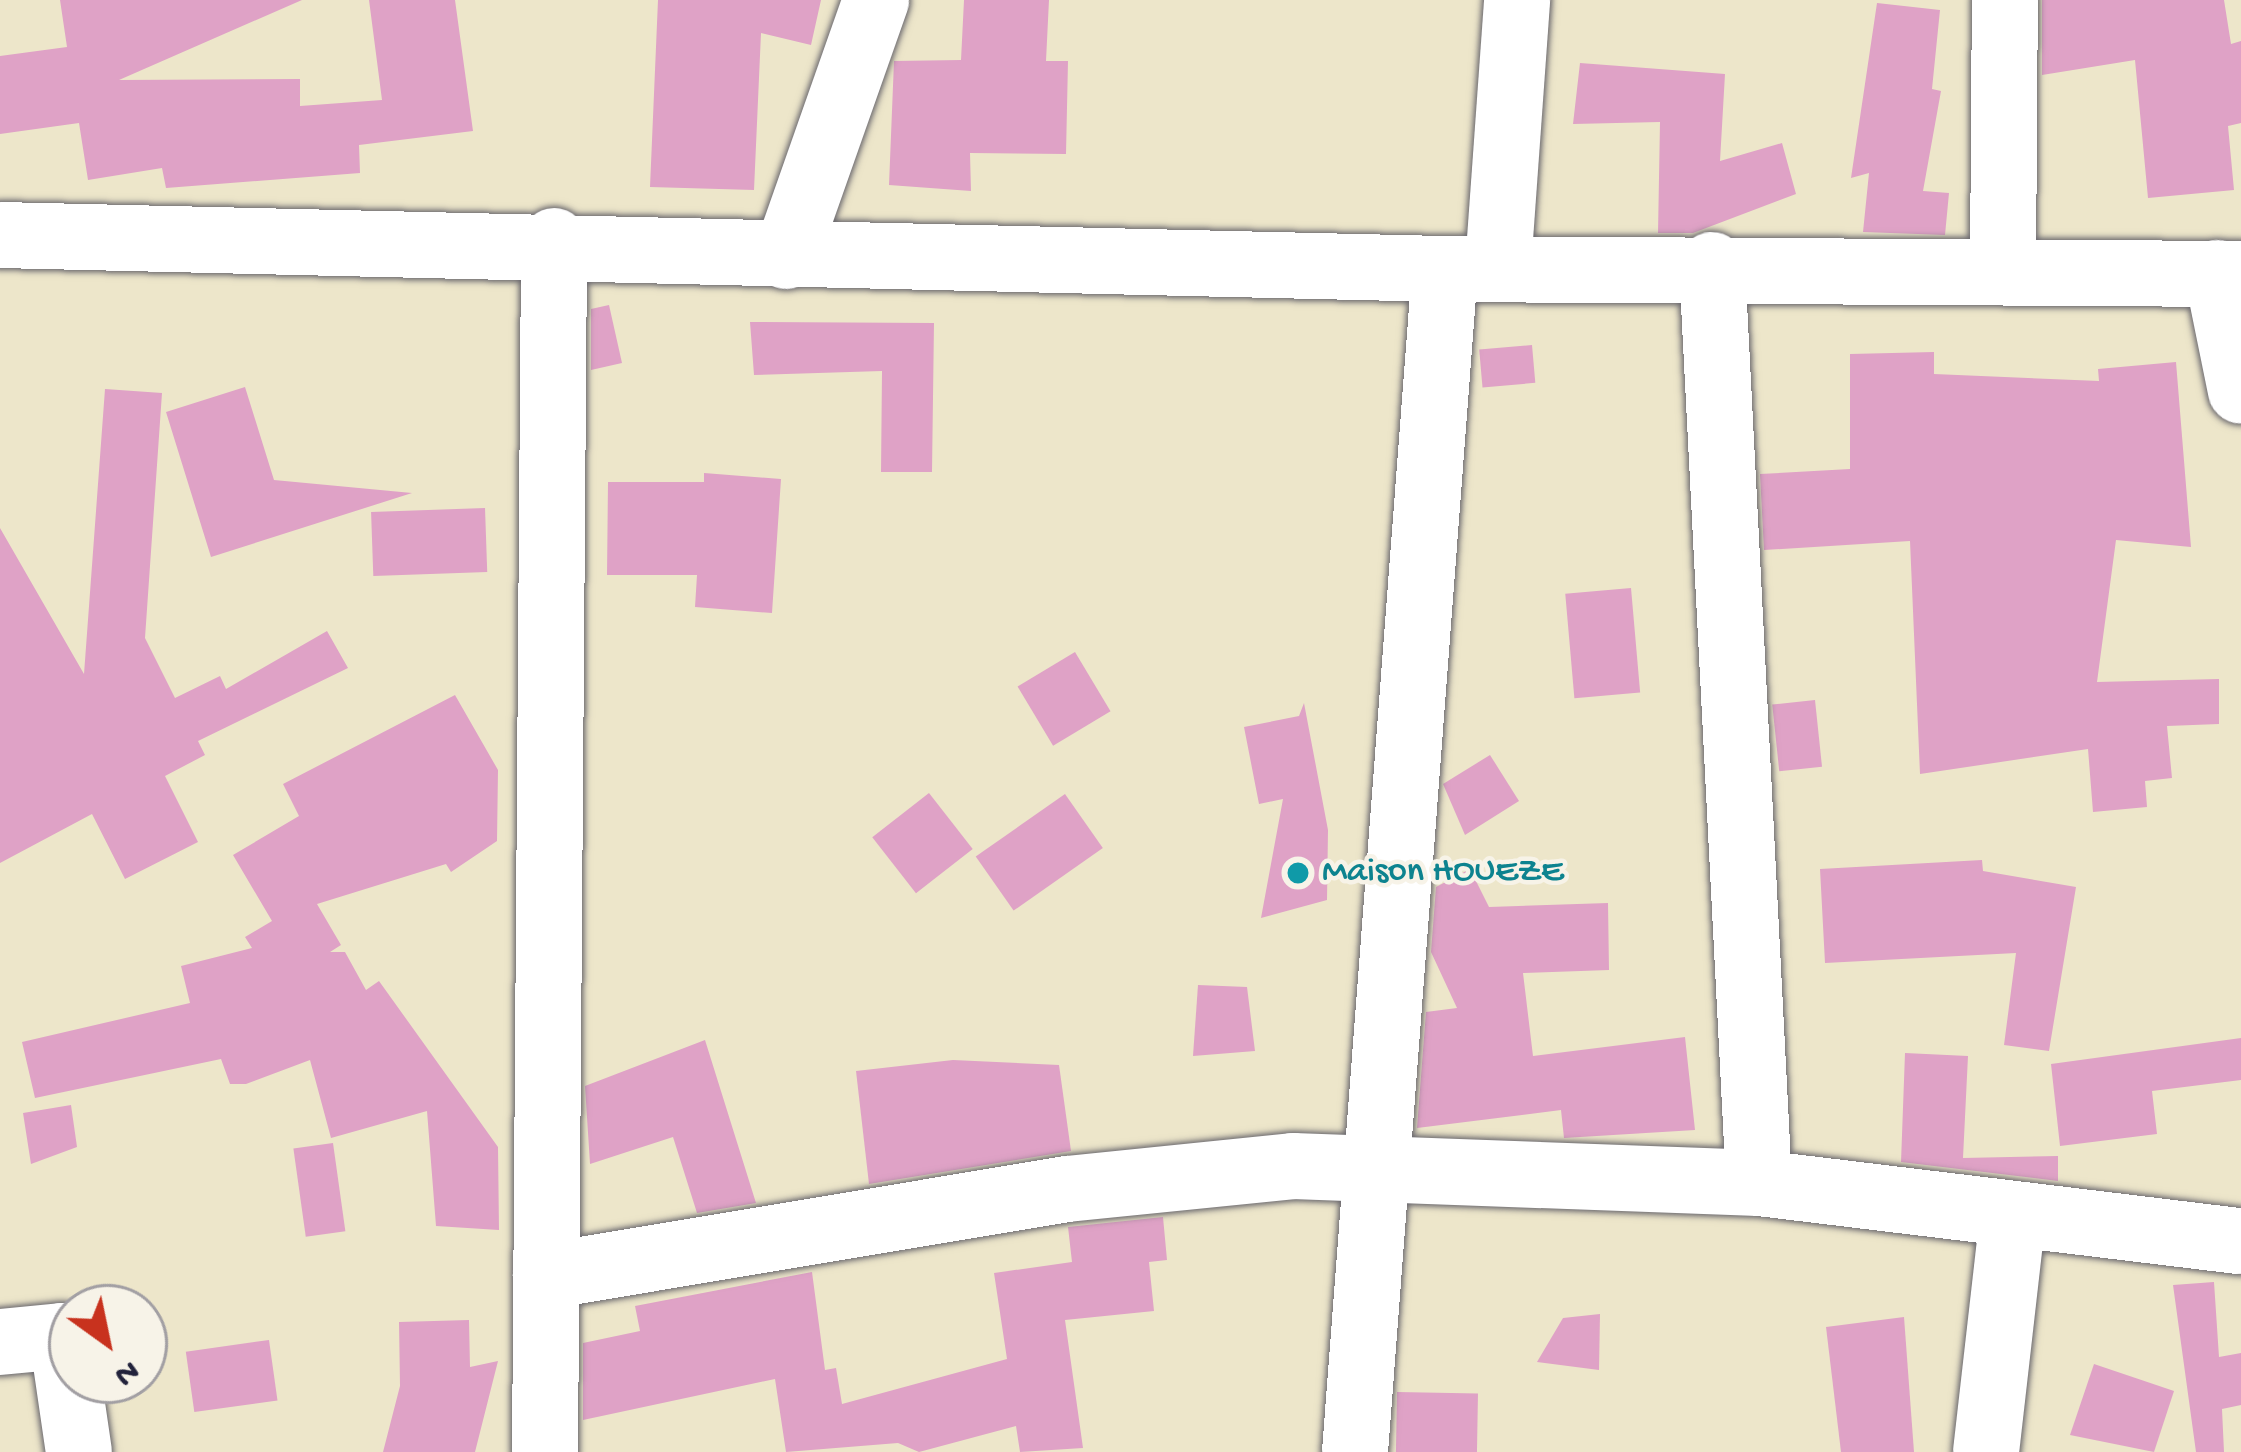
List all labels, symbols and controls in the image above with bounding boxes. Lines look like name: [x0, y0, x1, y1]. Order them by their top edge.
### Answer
place label: Maison HOUEZE: [1322, 851, 1563, 895]
marker: Maison HOUEZE: [1285, 860, 1311, 886]
north arrow: [48, 1284, 168, 1404]
text: N: [107, 1350, 145, 1393]

